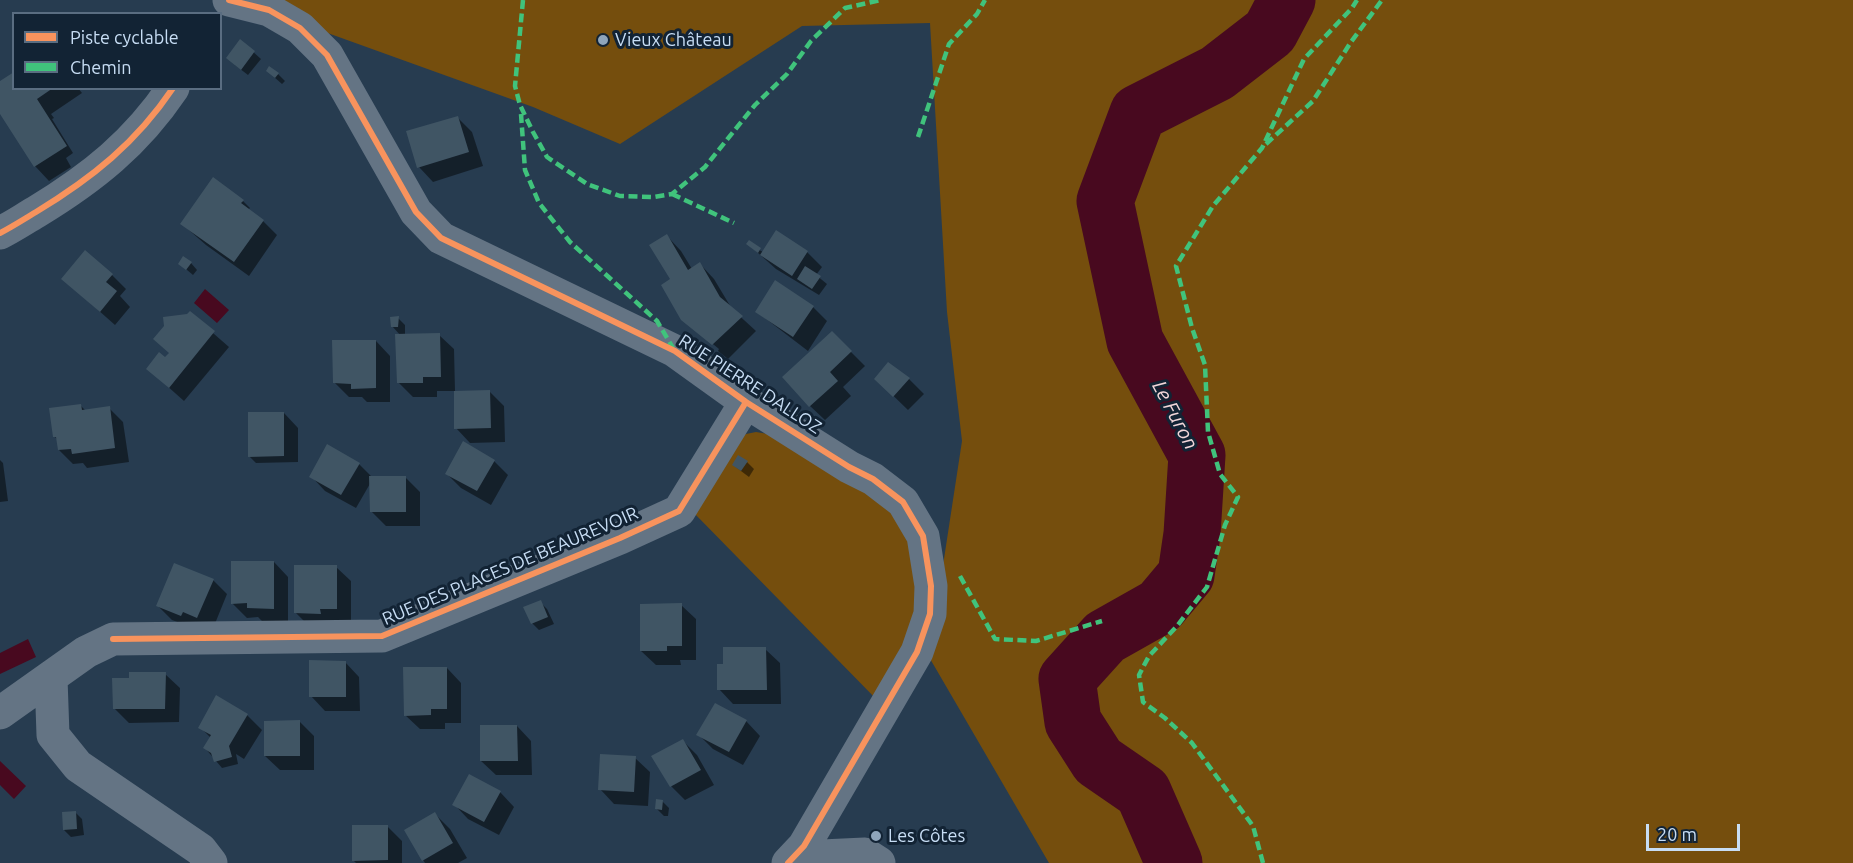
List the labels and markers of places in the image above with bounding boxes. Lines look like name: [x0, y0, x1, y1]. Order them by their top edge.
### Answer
place label: Vieux Château: [615, 29, 732, 51]
marker: Vieux Château: [596, 33, 610, 47]
place label: Les Côtes: [888, 825, 965, 847]
marker: Les Côtes: [869, 829, 883, 843]

